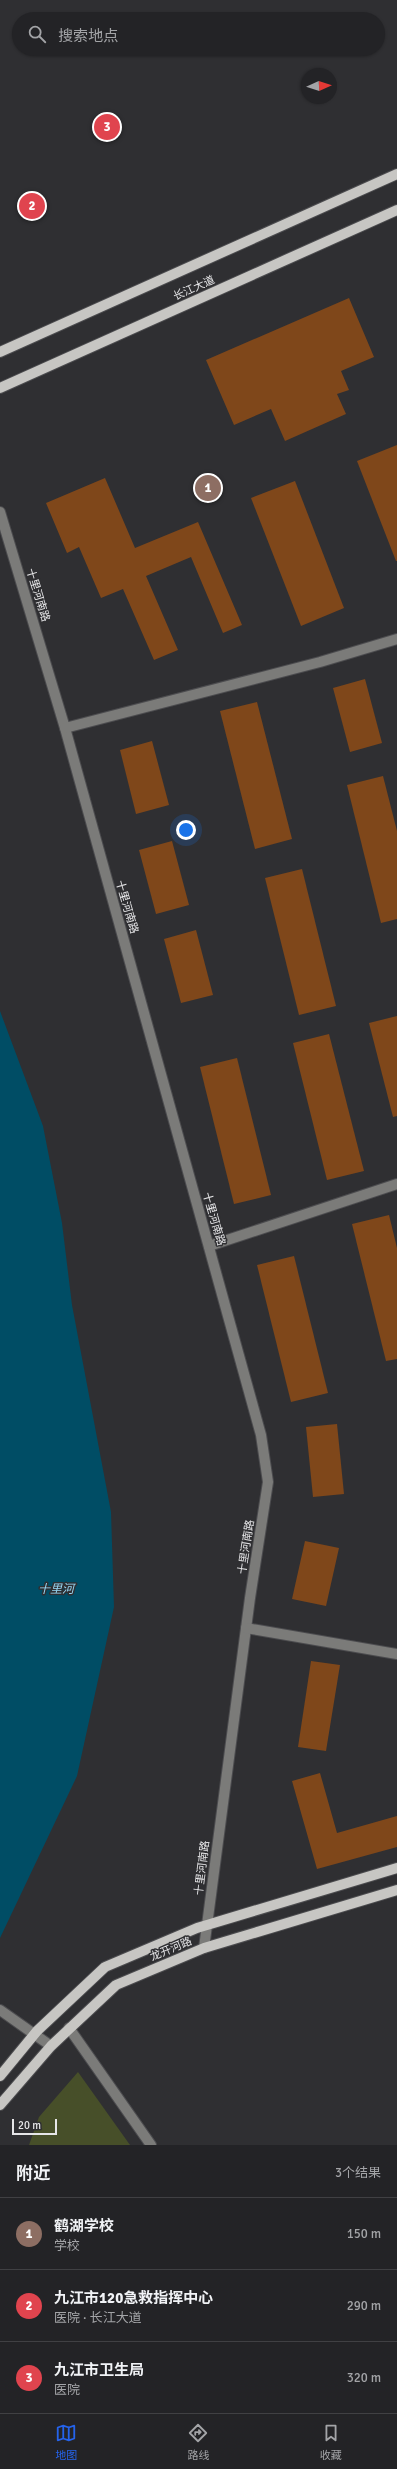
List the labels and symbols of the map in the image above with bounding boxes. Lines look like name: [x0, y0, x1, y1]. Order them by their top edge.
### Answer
north arrow: [301, 68, 337, 104]
pin: 3: [94, 112, 120, 142]
pin: 2: [19, 191, 45, 221]
street label: 长江大道: [171, 273, 217, 303]
pin: 1: [195, 473, 221, 503]
street label: 十里河南路: [24, 567, 52, 623]
your location: [176, 820, 196, 840]
street label: 十里河南路: [113, 879, 141, 935]
street label: 十里河南路: [200, 1191, 228, 1247]
street label: 十里河南路: [235, 1519, 257, 1575]
water label: 十里河: [38, 1582, 76, 1597]
street label: 十里河南路: [192, 1840, 212, 1896]
street label: 龙开河路: [148, 1934, 194, 1964]
scale bar: [12, 2117, 57, 2136]

